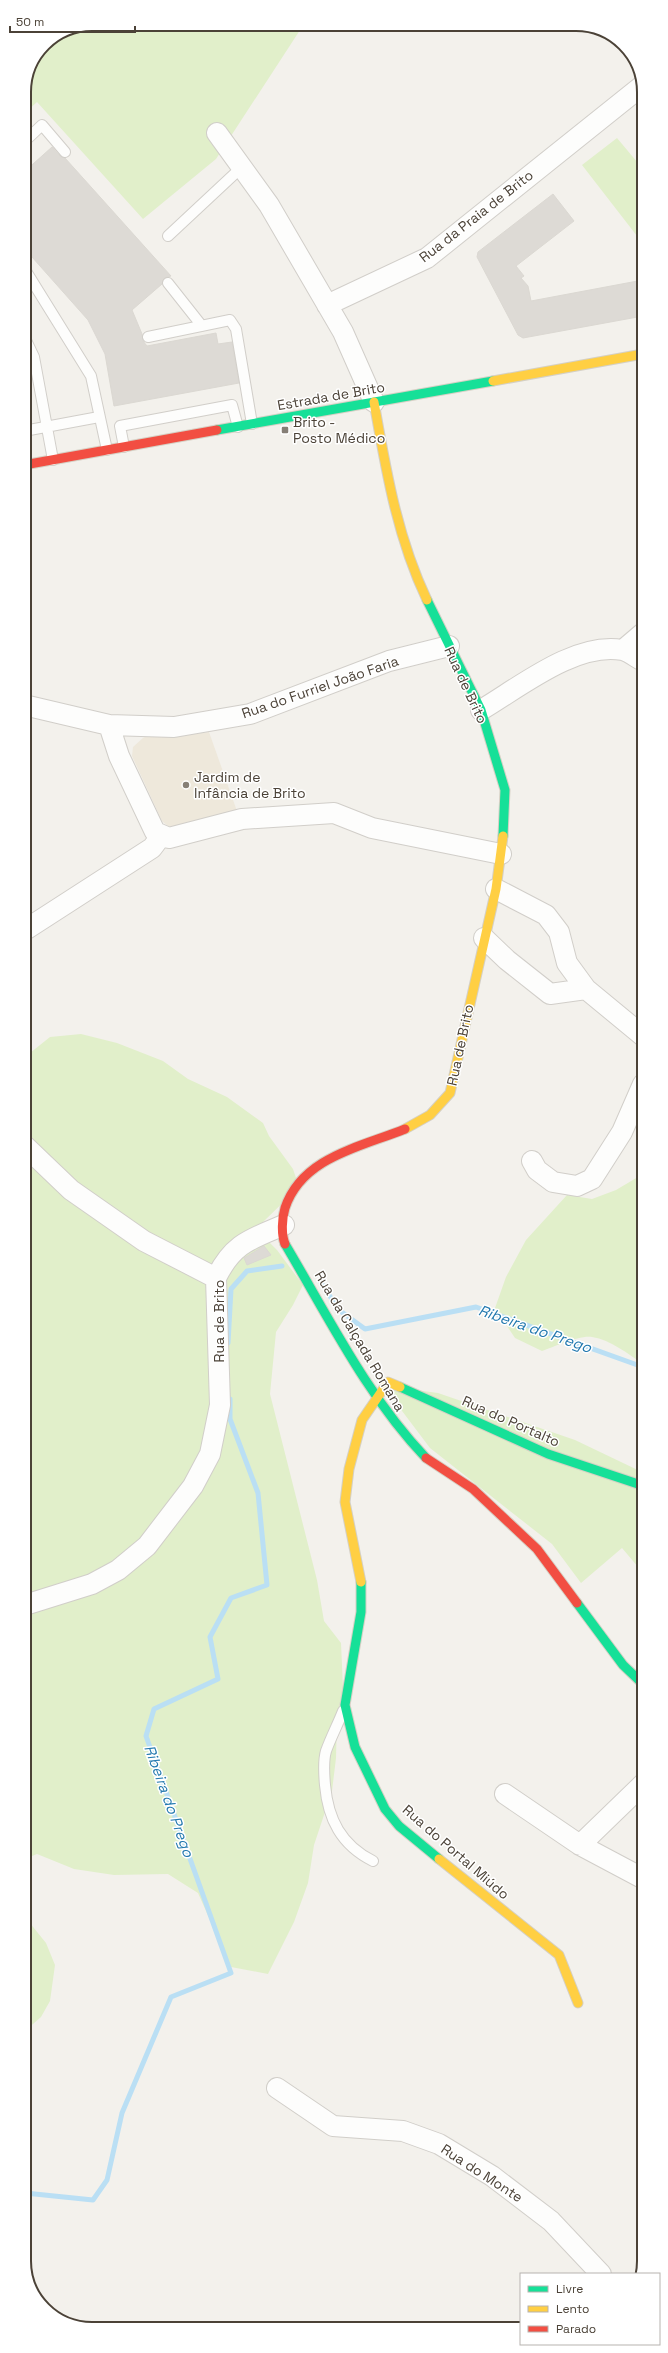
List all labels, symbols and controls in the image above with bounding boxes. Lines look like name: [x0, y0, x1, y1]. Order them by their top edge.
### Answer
scale bar: [10, 8, 135, 34]
text: 50 m: [16, 14, 44, 30]
street label: Rua da Praia de Brito: [415, 166, 537, 266]
street label: Estrada de Brito: [276, 378, 386, 414]
place label: Brito - Posto Médico: [293, 413, 385, 447]
marker: Brito - Posto Médico: [280, 425, 290, 435]
street label: Rua de Brito: [440, 644, 492, 726]
street label: Rua do Furriel João Faria: [239, 652, 401, 722]
place label: Jardim de Infância de Brito: [194, 768, 306, 802]
marker: Jardim de Infância de Brito: [181, 780, 191, 790]
street label: Rua de Brito: [443, 1003, 477, 1087]
street label: Rua da Calçada Romana: [311, 1267, 409, 1415]
street label: Rua de Brito: [210, 1280, 228, 1362]
water label: Ribeira do Prego: [476, 1300, 595, 1357]
street label: Rua do Portalto: [459, 1391, 563, 1451]
water label: Ribeira do Prego: [140, 1742, 199, 1860]
street label: Rua do Portal Miúdo: [399, 1801, 513, 1903]
street label: Rua do Monte: [438, 2140, 526, 2206]
legend: [520, 2273, 660, 2345]
text: Livre: [556, 2281, 583, 2297]
text: Lento: [556, 2301, 590, 2317]
text: Parado: [556, 2321, 596, 2337]

